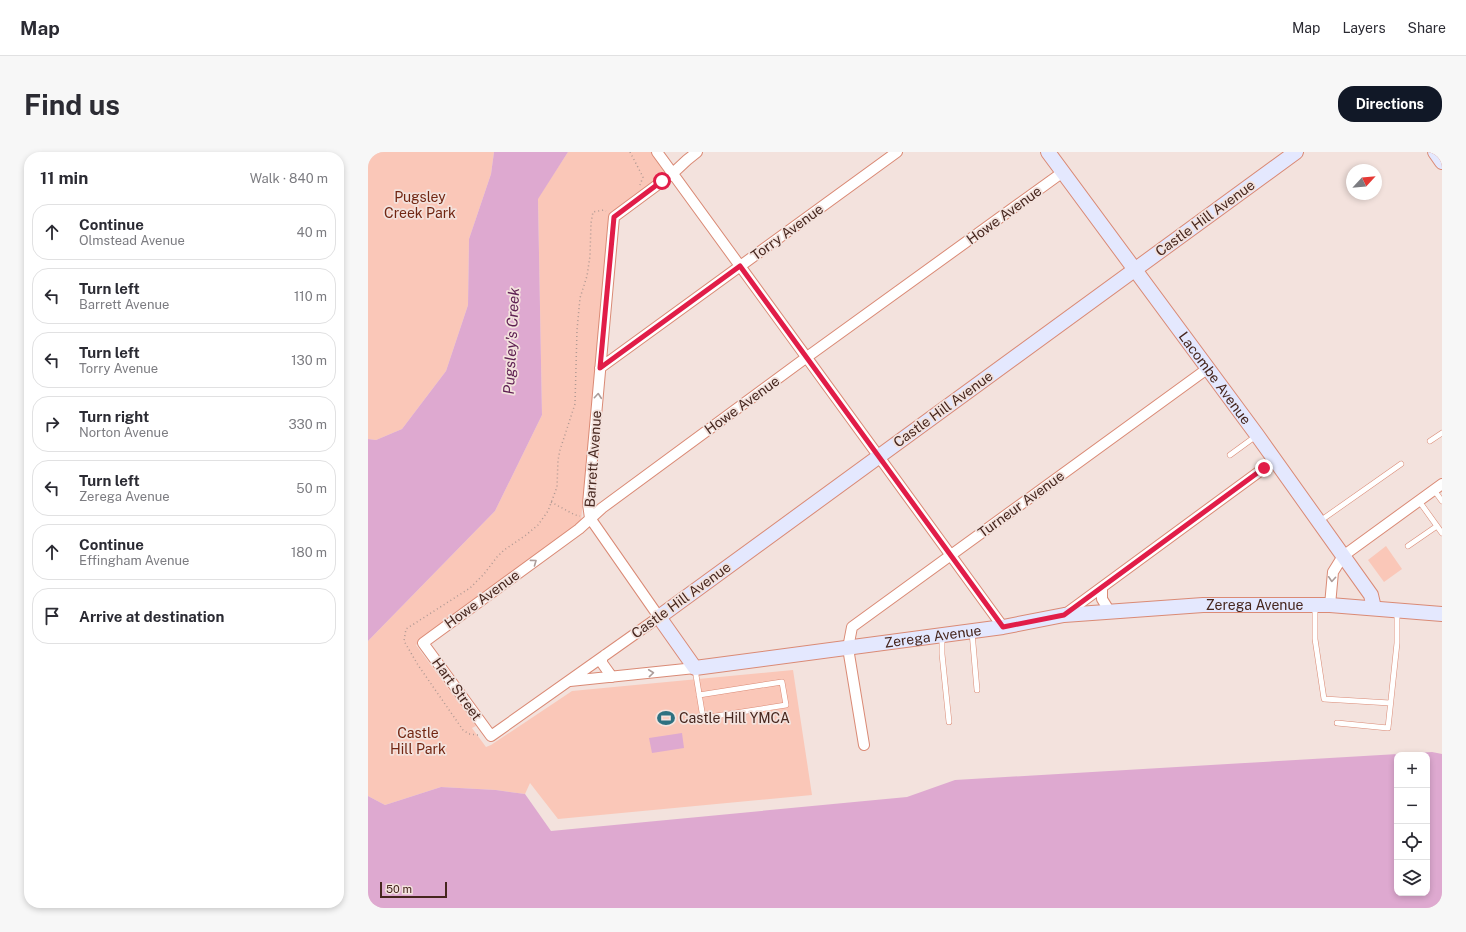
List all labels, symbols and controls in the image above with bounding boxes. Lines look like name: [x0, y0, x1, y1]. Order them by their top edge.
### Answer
text: Map: [20, 17, 60, 39]
text: Map: [1292, 20, 1320, 36]
text: Layers: [1342, 20, 1386, 36]
text: Share: [1408, 20, 1446, 36]
button: Directions: [1338, 86, 1442, 122]
text: Find us: [24, 88, 120, 121]
north arrow: [1346, 164, 1382, 200]
text: 11 min: [40, 168, 88, 188]
text: Walk · 840 m: [250, 171, 328, 186]
route start: [653, 172, 671, 190]
street label: Castle Hill Avenue: [1152, 177, 1258, 259]
street label: Howe Avenue: [963, 182, 1045, 248]
park label: Pugsley Creek Park: [384, 189, 456, 221]
street label: Torry Avenue: [748, 200, 826, 264]
text: Continue: [79, 216, 144, 233]
icon: ahead: [41, 221, 63, 243]
text: 40 m: [296, 225, 327, 240]
text: Olmstead Avenue: [79, 233, 185, 248]
text: Turn left: [79, 280, 140, 297]
icon: left: [41, 285, 63, 307]
water label: Pugsley's Creek: [500, 286, 522, 395]
text: 110 m: [294, 289, 327, 304]
text: Barrett Avenue: [79, 297, 169, 312]
street label: Lacombe Avenue: [1176, 329, 1254, 427]
text: Turn left: [79, 344, 140, 361]
icon: left: [41, 349, 63, 371]
text: 130 m: [291, 353, 327, 368]
text: Torry Avenue: [79, 361, 158, 376]
street label: Castle Hill Avenue: [890, 368, 996, 450]
street label: Howe Avenue: [701, 372, 783, 438]
one-way arrow: [593, 393, 602, 399]
text: Turn right: [79, 408, 149, 425]
street label: Barrett Avenue: [582, 410, 604, 508]
icon: right: [41, 413, 63, 435]
text: 330 m: [288, 417, 327, 432]
text: Norton Avenue: [79, 425, 169, 440]
route end: [1255, 459, 1273, 477]
street label: Turneur Avenue: [975, 467, 1067, 541]
text: Turn left: [79, 472, 140, 489]
icon: left: [41, 477, 63, 499]
text: 50 m: [296, 481, 327, 496]
text: Zerega Avenue: [79, 489, 170, 504]
text: Continue: [79, 536, 144, 553]
icon: ahead: [41, 541, 63, 563]
text: 180 m: [291, 545, 327, 560]
text: Effingham Avenue: [79, 553, 189, 568]
one-way arrow: [530, 559, 537, 567]
street label: Castle Hill Avenue: [628, 559, 734, 641]
street label: Howe Avenue: [441, 566, 523, 632]
one-way arrow: [1328, 576, 1337, 582]
street label: Zerega Avenue: [1206, 597, 1304, 613]
icon: arrive: [41, 605, 63, 627]
text: Arrive at destination: [79, 608, 224, 625]
street label: Zerega Avenue: [883, 622, 982, 651]
street label: Hart Street: [429, 655, 485, 723]
one-way arrow: [648, 668, 654, 677]
sports icon: Castle Hill YMCA: [656, 708, 676, 728]
place label: Castle Hill YMCA: [679, 710, 790, 726]
park label: Castle Hill Park: [390, 725, 446, 757]
map controls: [1394, 752, 1430, 896]
button: +: [1394, 752, 1430, 788]
button: −: [1394, 788, 1430, 824]
button: locate: [1394, 824, 1430, 860]
button: layers: [1394, 860, 1430, 896]
scale bar: [380, 880, 447, 899]
text: 50 m: [386, 883, 412, 895]

